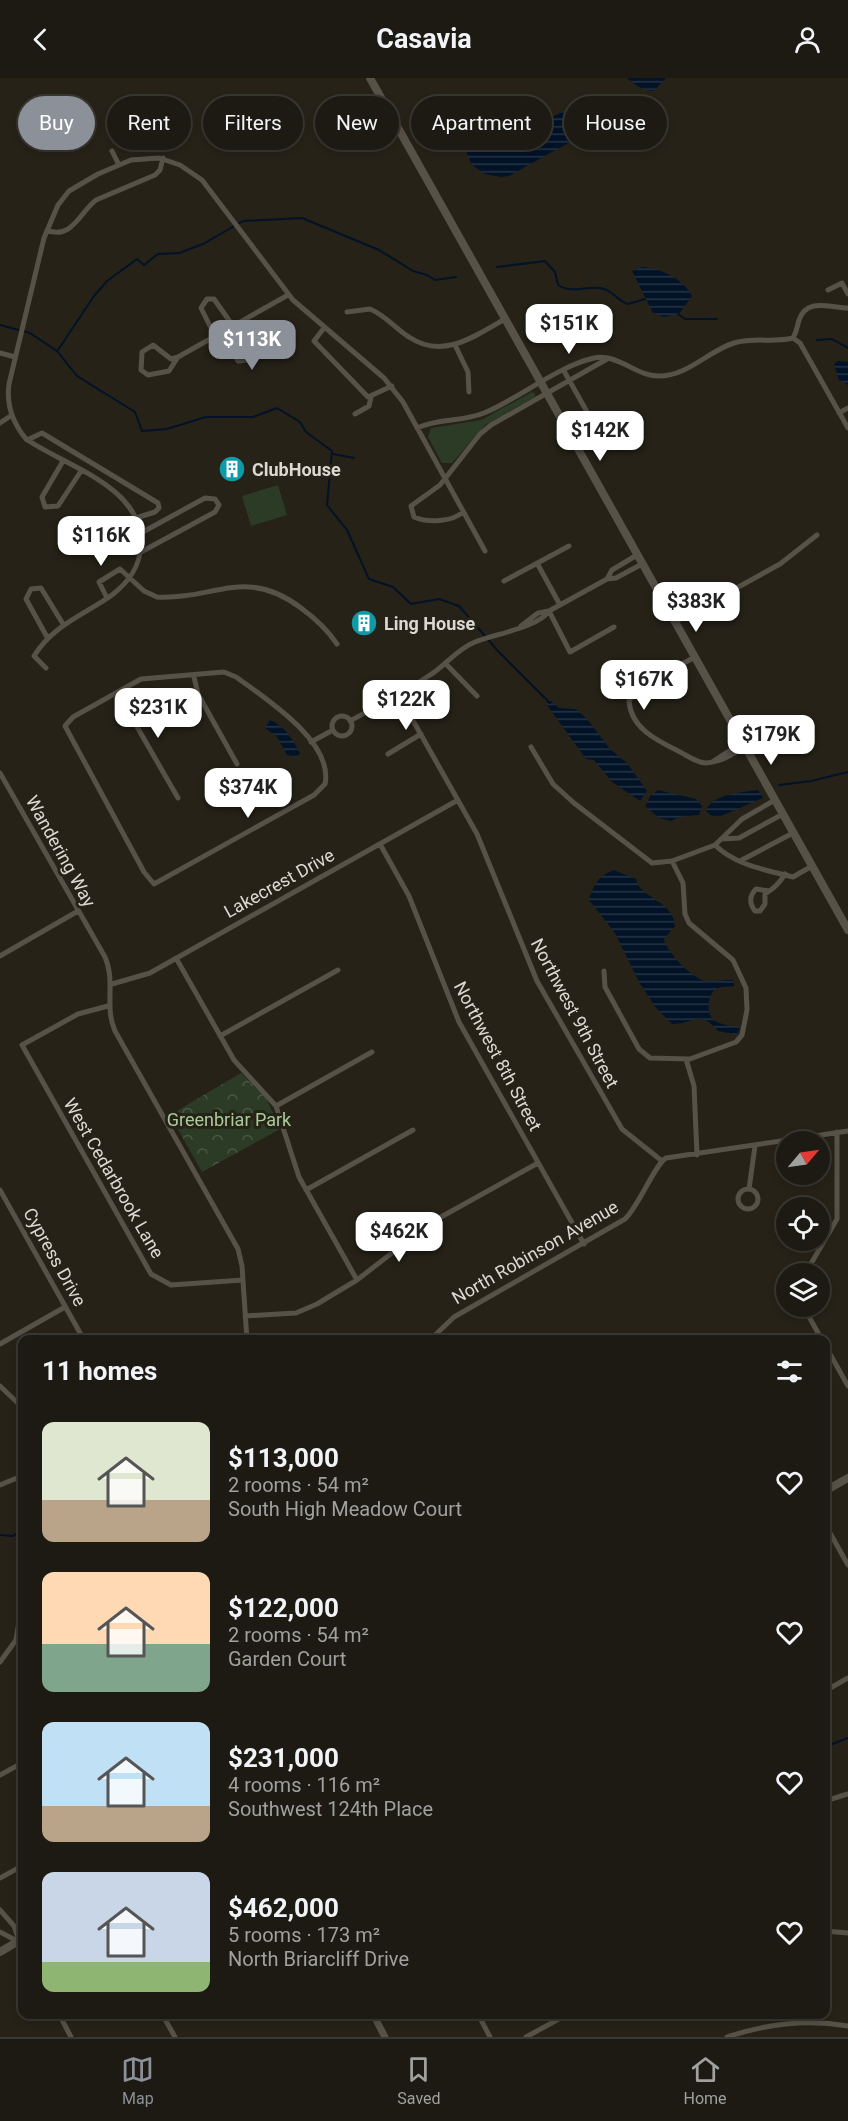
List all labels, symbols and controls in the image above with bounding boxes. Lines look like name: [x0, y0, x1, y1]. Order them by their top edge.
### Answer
icon: back: [24, 23, 57, 56]
text: Casavia: [376, 23, 472, 55]
icon: person: [791, 23, 824, 56]
chip: Buy: [18, 96, 95, 150]
chip: Rent: [107, 96, 191, 150]
chip: Filters: [203, 96, 303, 150]
chip: New: [315, 96, 399, 150]
chip: Apartment: [411, 96, 552, 150]
chip: House: [564, 96, 667, 150]
pin: $151K: [527, 304, 611, 355]
text: $151K: [540, 311, 598, 335]
pin: $113K: [210, 320, 294, 371]
text: $113K: [223, 327, 281, 351]
pin: $142K: [558, 411, 642, 462]
text: $142K: [571, 418, 629, 442]
building icon: ClubHouse: [217, 454, 247, 484]
place label: ClubHouse: [252, 459, 341, 480]
pin: $116K: [59, 516, 143, 567]
text: $116K: [72, 523, 130, 547]
pin: $383K: [654, 582, 738, 633]
text: $383K: [667, 589, 725, 613]
building icon: Ling House: [349, 608, 379, 638]
place label: Ling House: [384, 613, 476, 634]
pin: $167K: [602, 660, 686, 711]
text: $167K: [615, 667, 673, 691]
pin: $122K: [364, 680, 448, 731]
text: $122K: [377, 687, 435, 711]
pin: $231K: [116, 688, 200, 739]
text: $231K: [129, 695, 187, 719]
pin: $179K: [729, 715, 813, 766]
text: $179K: [742, 722, 800, 746]
pin: $374K: [206, 768, 290, 819]
text: $374K: [219, 775, 277, 799]
street label: Wandering Way: [22, 792, 100, 911]
street label: Lakecrest Drive: [220, 844, 338, 922]
street label: Northwest 9th Street: [527, 935, 623, 1091]
street label: Northwest 8th Street: [450, 978, 546, 1134]
street label: West Cedarbrook Lane: [60, 1094, 168, 1262]
park label: Greenbriar Park: [167, 1109, 292, 1130]
north arrow: [776, 1131, 830, 1185]
map controls: [776, 1131, 830, 1317]
street label: North Robinson Avenue: [448, 1196, 622, 1308]
button: locate: [776, 1197, 830, 1251]
street label: Cypress Drive: [19, 1204, 91, 1310]
pin: $462K: [357, 1212, 441, 1263]
text: $462K: [370, 1219, 428, 1243]
button: layers: [776, 1263, 830, 1317]
icon: filters: [773, 1355, 806, 1388]
text: 11 homes: [42, 1356, 157, 1386]
text: $113,000: [228, 1443, 339, 1473]
icon: home: [90, 1446, 162, 1518]
icon: heart: [773, 1466, 806, 1499]
text: 2 rooms · 54 m²: [228, 1473, 369, 1497]
text: South High Meadow Court: [228, 1497, 462, 1521]
text: $122,000: [228, 1593, 339, 1623]
icon: home: [90, 1596, 162, 1668]
icon: heart: [773, 1616, 806, 1649]
text: 2 rooms · 54 m²: [228, 1623, 369, 1647]
text: Garden Court: [228, 1647, 346, 1671]
text: $231,000: [228, 1743, 339, 1773]
icon: home: [90, 1746, 162, 1818]
icon: heart: [773, 1766, 806, 1799]
text: 4 rooms · 116 m²: [228, 1773, 380, 1797]
text: Southwest 124th Place: [228, 1797, 433, 1821]
text: $462,000: [228, 1893, 339, 1923]
icon: home: [90, 1896, 162, 1968]
icon: heart: [773, 1916, 806, 1949]
text: 5 rooms · 173 m²: [228, 1923, 380, 1947]
text: North Briarcliff Drive: [228, 1947, 409, 1971]
tab: Map: [121, 2053, 154, 2108]
tab: Saved: [397, 2053, 441, 2108]
tab: Home: [683, 2053, 727, 2108]

